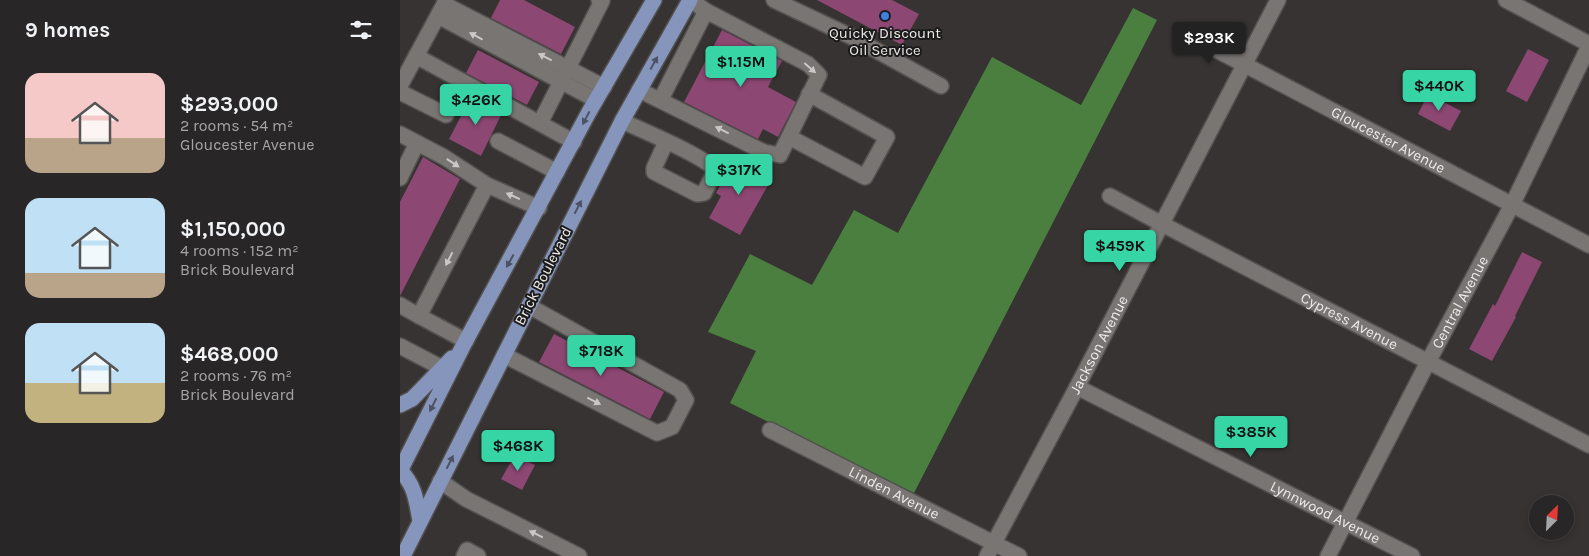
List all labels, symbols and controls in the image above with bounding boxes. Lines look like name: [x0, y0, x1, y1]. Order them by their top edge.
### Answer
marker: Quicky Discount Oil Service: [879, 10, 891, 22]
icon: filters: [347, 16, 375, 44]
text: 9 homes: [25, 18, 110, 42]
pin: $293K: [1174, 22, 1244, 64]
place label: Quicky Discount Oil Service: [829, 24, 941, 59]
text: $293K: [1184, 28, 1234, 47]
one-way arrow: [469, 32, 483, 40]
pin: $1.15M: [700, 46, 782, 88]
text: $1.15M: [716, 52, 766, 71]
one-way arrow: [538, 53, 552, 61]
one-way arrow: [650, 57, 659, 70]
one-way arrow: [803, 62, 816, 73]
pin: $440K: [1404, 70, 1474, 112]
text: $440K: [1414, 76, 1464, 95]
pin: $426K: [441, 84, 511, 126]
text: $426K: [451, 90, 501, 109]
text: $293,000: [180, 92, 278, 116]
icon: home: [65, 93, 125, 153]
street label: Gloucester Avenue: [1328, 103, 1448, 177]
one-way arrow: [582, 111, 590, 125]
text: 2 rooms · 54 m²: [180, 116, 293, 135]
one-way arrow: [714, 126, 729, 134]
text: Gloucester Avenue: [180, 135, 315, 154]
pin: $317K: [704, 154, 774, 196]
one-way arrow: [446, 158, 460, 167]
text: $317K: [716, 160, 762, 179]
one-way arrow: [506, 192, 520, 200]
one-way arrow: [574, 200, 582, 214]
text: $1,150,000: [180, 217, 285, 241]
icon: home: [65, 218, 125, 278]
street label: Brick Boulevard: [511, 224, 575, 328]
pin: $459K: [1085, 230, 1155, 272]
text: $459K: [1095, 236, 1145, 255]
text: 4 rooms · 152 m²: [180, 241, 299, 260]
one-way arrow: [445, 252, 453, 266]
street label: Central Avenue: [1428, 253, 1492, 352]
one-way arrow: [505, 255, 514, 268]
text: Brick Boulevard: [180, 260, 295, 279]
street label: Cypress Avenue: [1298, 288, 1401, 354]
street label: Jackson Avenue: [1066, 292, 1132, 397]
pin: $718K: [566, 334, 636, 377]
text: $718K: [578, 341, 624, 360]
text: $468,000: [180, 342, 278, 366]
icon: home: [65, 343, 125, 403]
text: 2 rooms · 76 m²: [180, 366, 292, 385]
text: Brick Boulevard: [180, 385, 295, 404]
one-way arrow: [587, 397, 601, 405]
one-way arrow: [429, 398, 437, 412]
pin: $385K: [1216, 416, 1286, 458]
text: $385K: [1225, 422, 1277, 441]
pin: $468K: [483, 430, 553, 472]
text: $468K: [492, 436, 544, 455]
one-way arrow: [446, 454, 454, 469]
street label: Linden Avenue: [846, 462, 942, 523]
street label: Lynnwood Avenue: [1267, 477, 1383, 547]
north arrow: [1529, 495, 1574, 540]
map controls: [1529, 495, 1574, 540]
one-way arrow: [528, 530, 543, 538]

